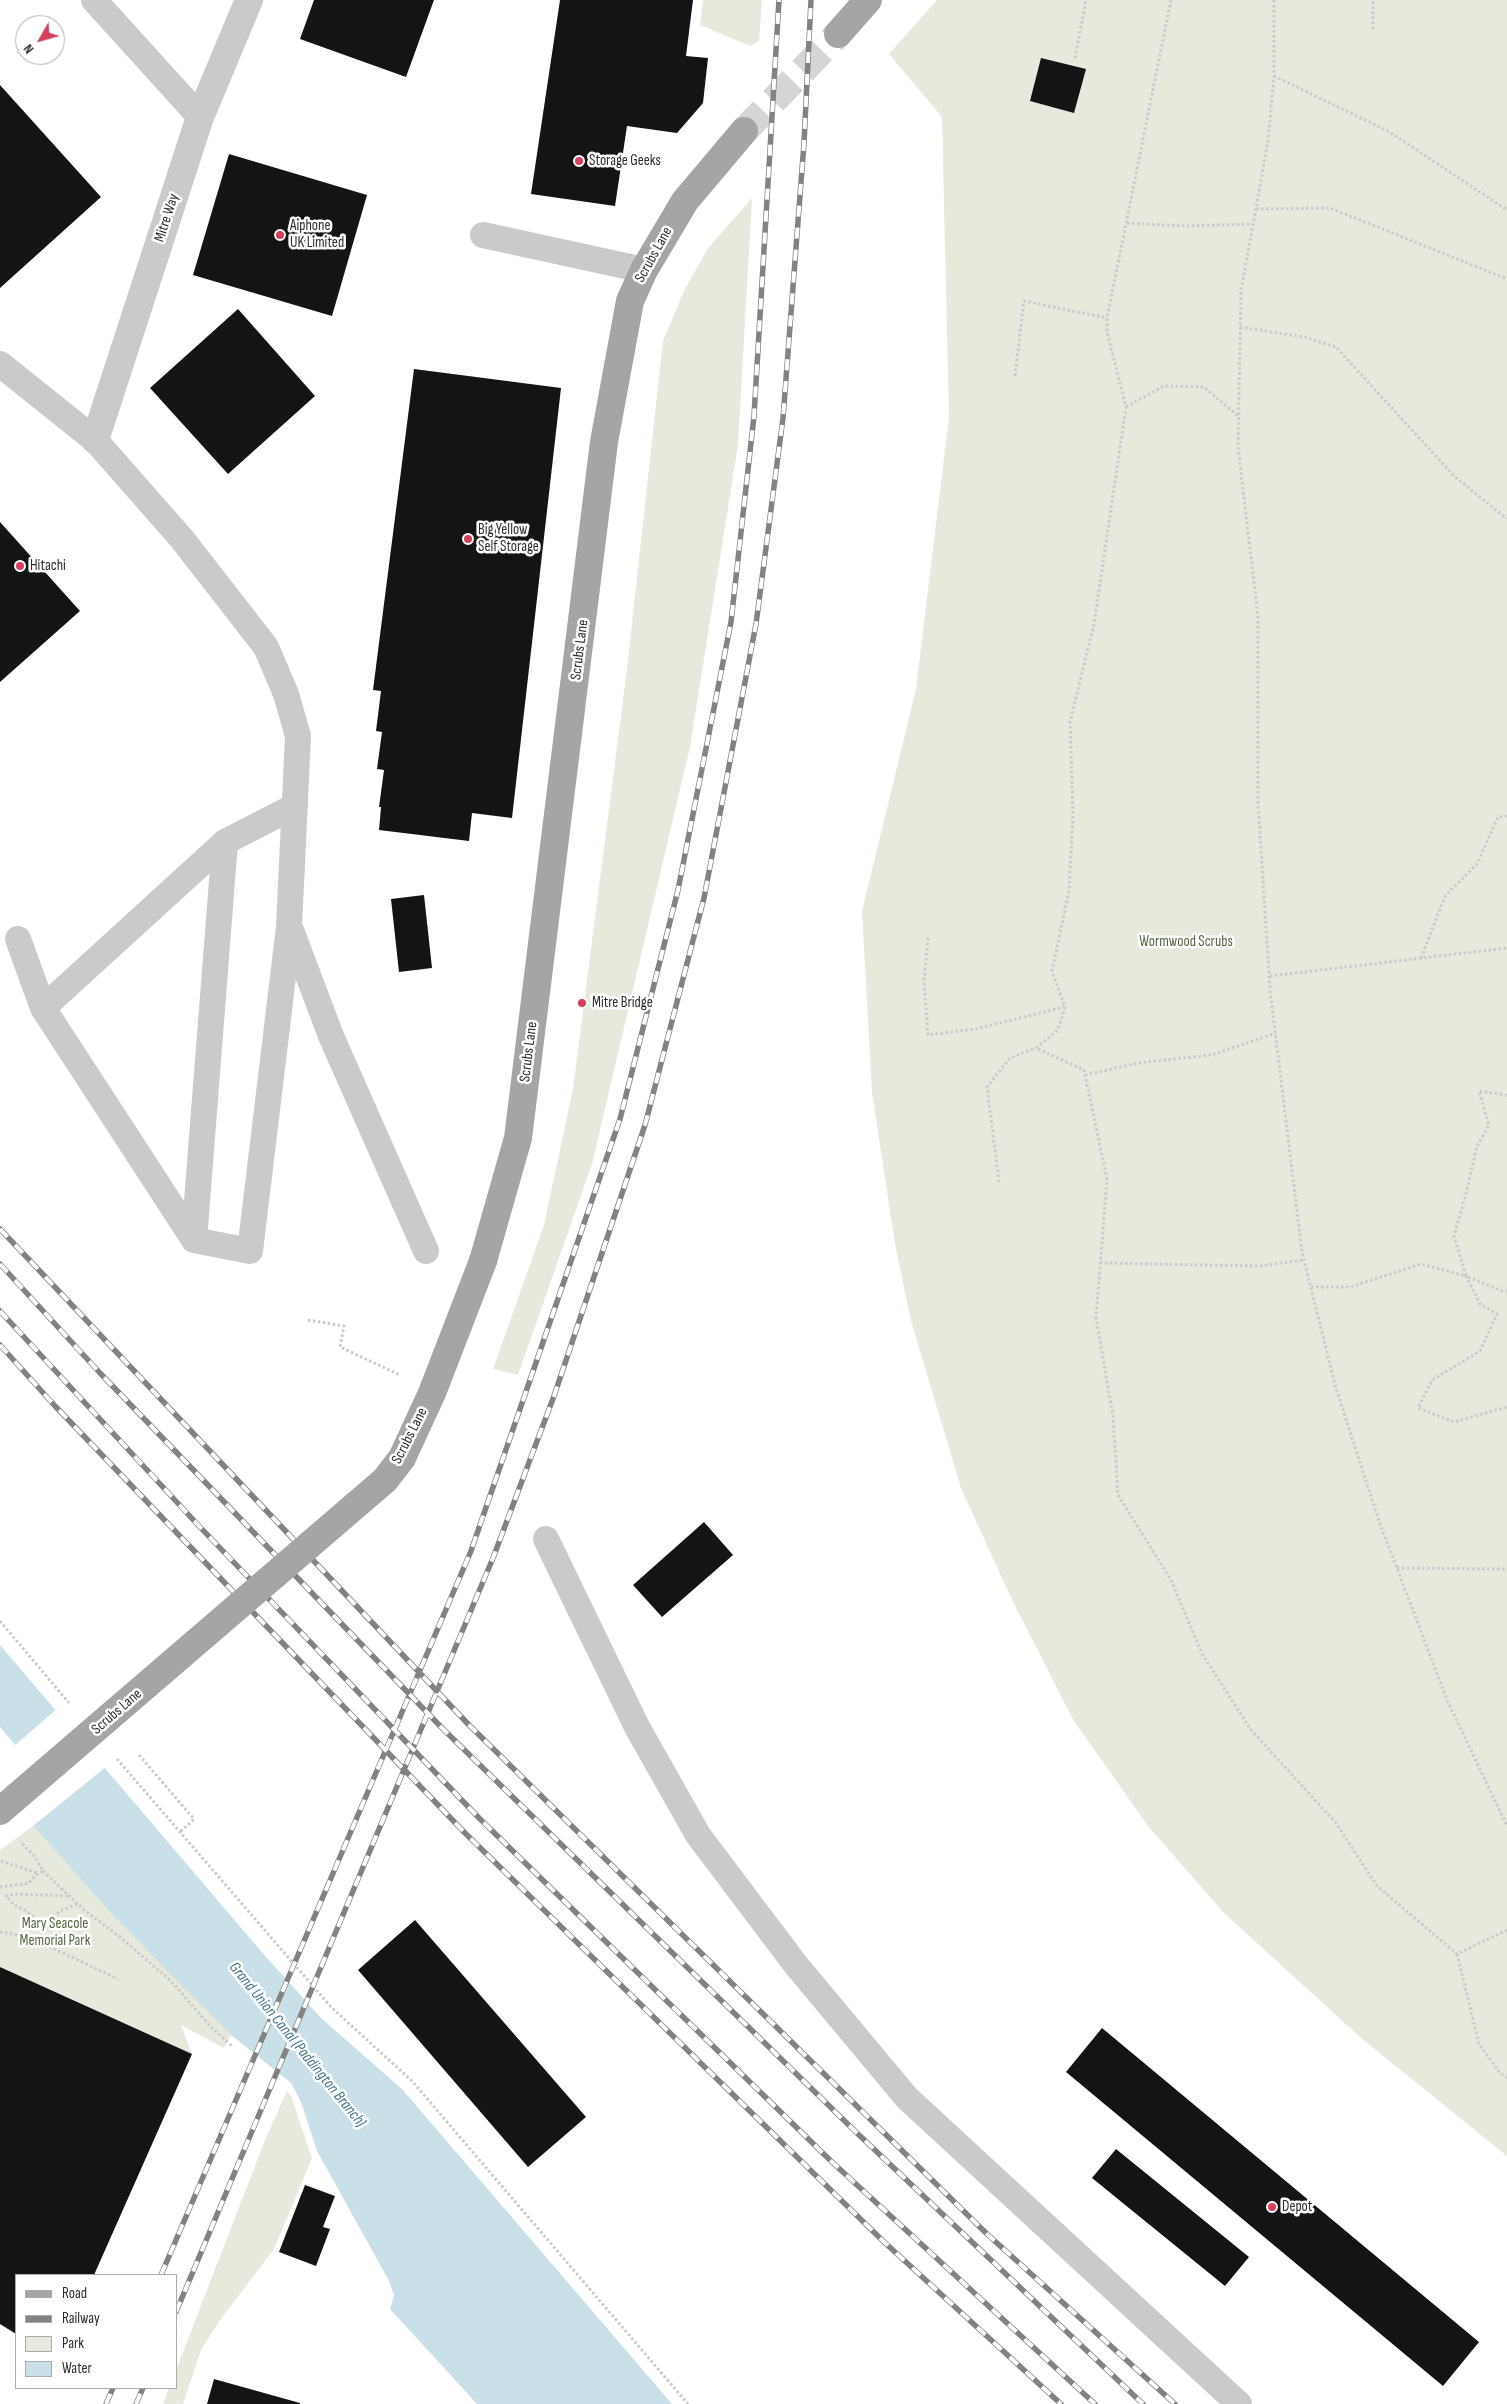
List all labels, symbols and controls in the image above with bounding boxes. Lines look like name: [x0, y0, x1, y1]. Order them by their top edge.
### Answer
north arrow: [15, 15, 65, 65]
text: N: [20, 41, 38, 57]
place label: Storage Geeks: [589, 152, 661, 170]
marker: Storage Geeks: [573, 155, 585, 167]
street label: Mitre Way: [151, 192, 183, 244]
place label: Aiphone UK Limited: [290, 217, 344, 252]
street label: Scrubs Lane: [631, 224, 677, 286]
marker: Aiphone UK Limited: [274, 229, 286, 241]
place label: Big Yellow Self Storage: [478, 521, 539, 556]
marker: Big Yellow Self Storage: [462, 533, 474, 545]
place label: Hitachi: [30, 557, 66, 575]
marker: Hitachi: [14, 560, 26, 572]
street label: Scrubs Lane: [567, 619, 593, 681]
park label: Wormwood Scrubs: [1139, 933, 1233, 951]
place label: Mitre Bridge: [592, 994, 653, 1012]
marker: Mitre Bridge: [576, 997, 588, 1009]
street label: Scrubs Lane: [516, 1021, 542, 1083]
street label: Scrubs Lane: [388, 1405, 432, 1467]
street label: Scrubs Lane: [88, 1685, 146, 1739]
park label: Mary Seacole Memorial Park: [20, 1915, 90, 1950]
water label: Grand Union Canal (Paddington Branch): [224, 1959, 370, 2131]
place label: Depot: [1282, 2198, 1312, 2216]
marker: Depot: [1266, 2201, 1278, 2213]
legend: [15, 2274, 178, 2389]
text: Road: [62, 2284, 87, 2303]
text: Railway: [62, 2309, 100, 2328]
text: Park: [62, 2334, 84, 2353]
text: Water: [62, 2359, 92, 2378]

